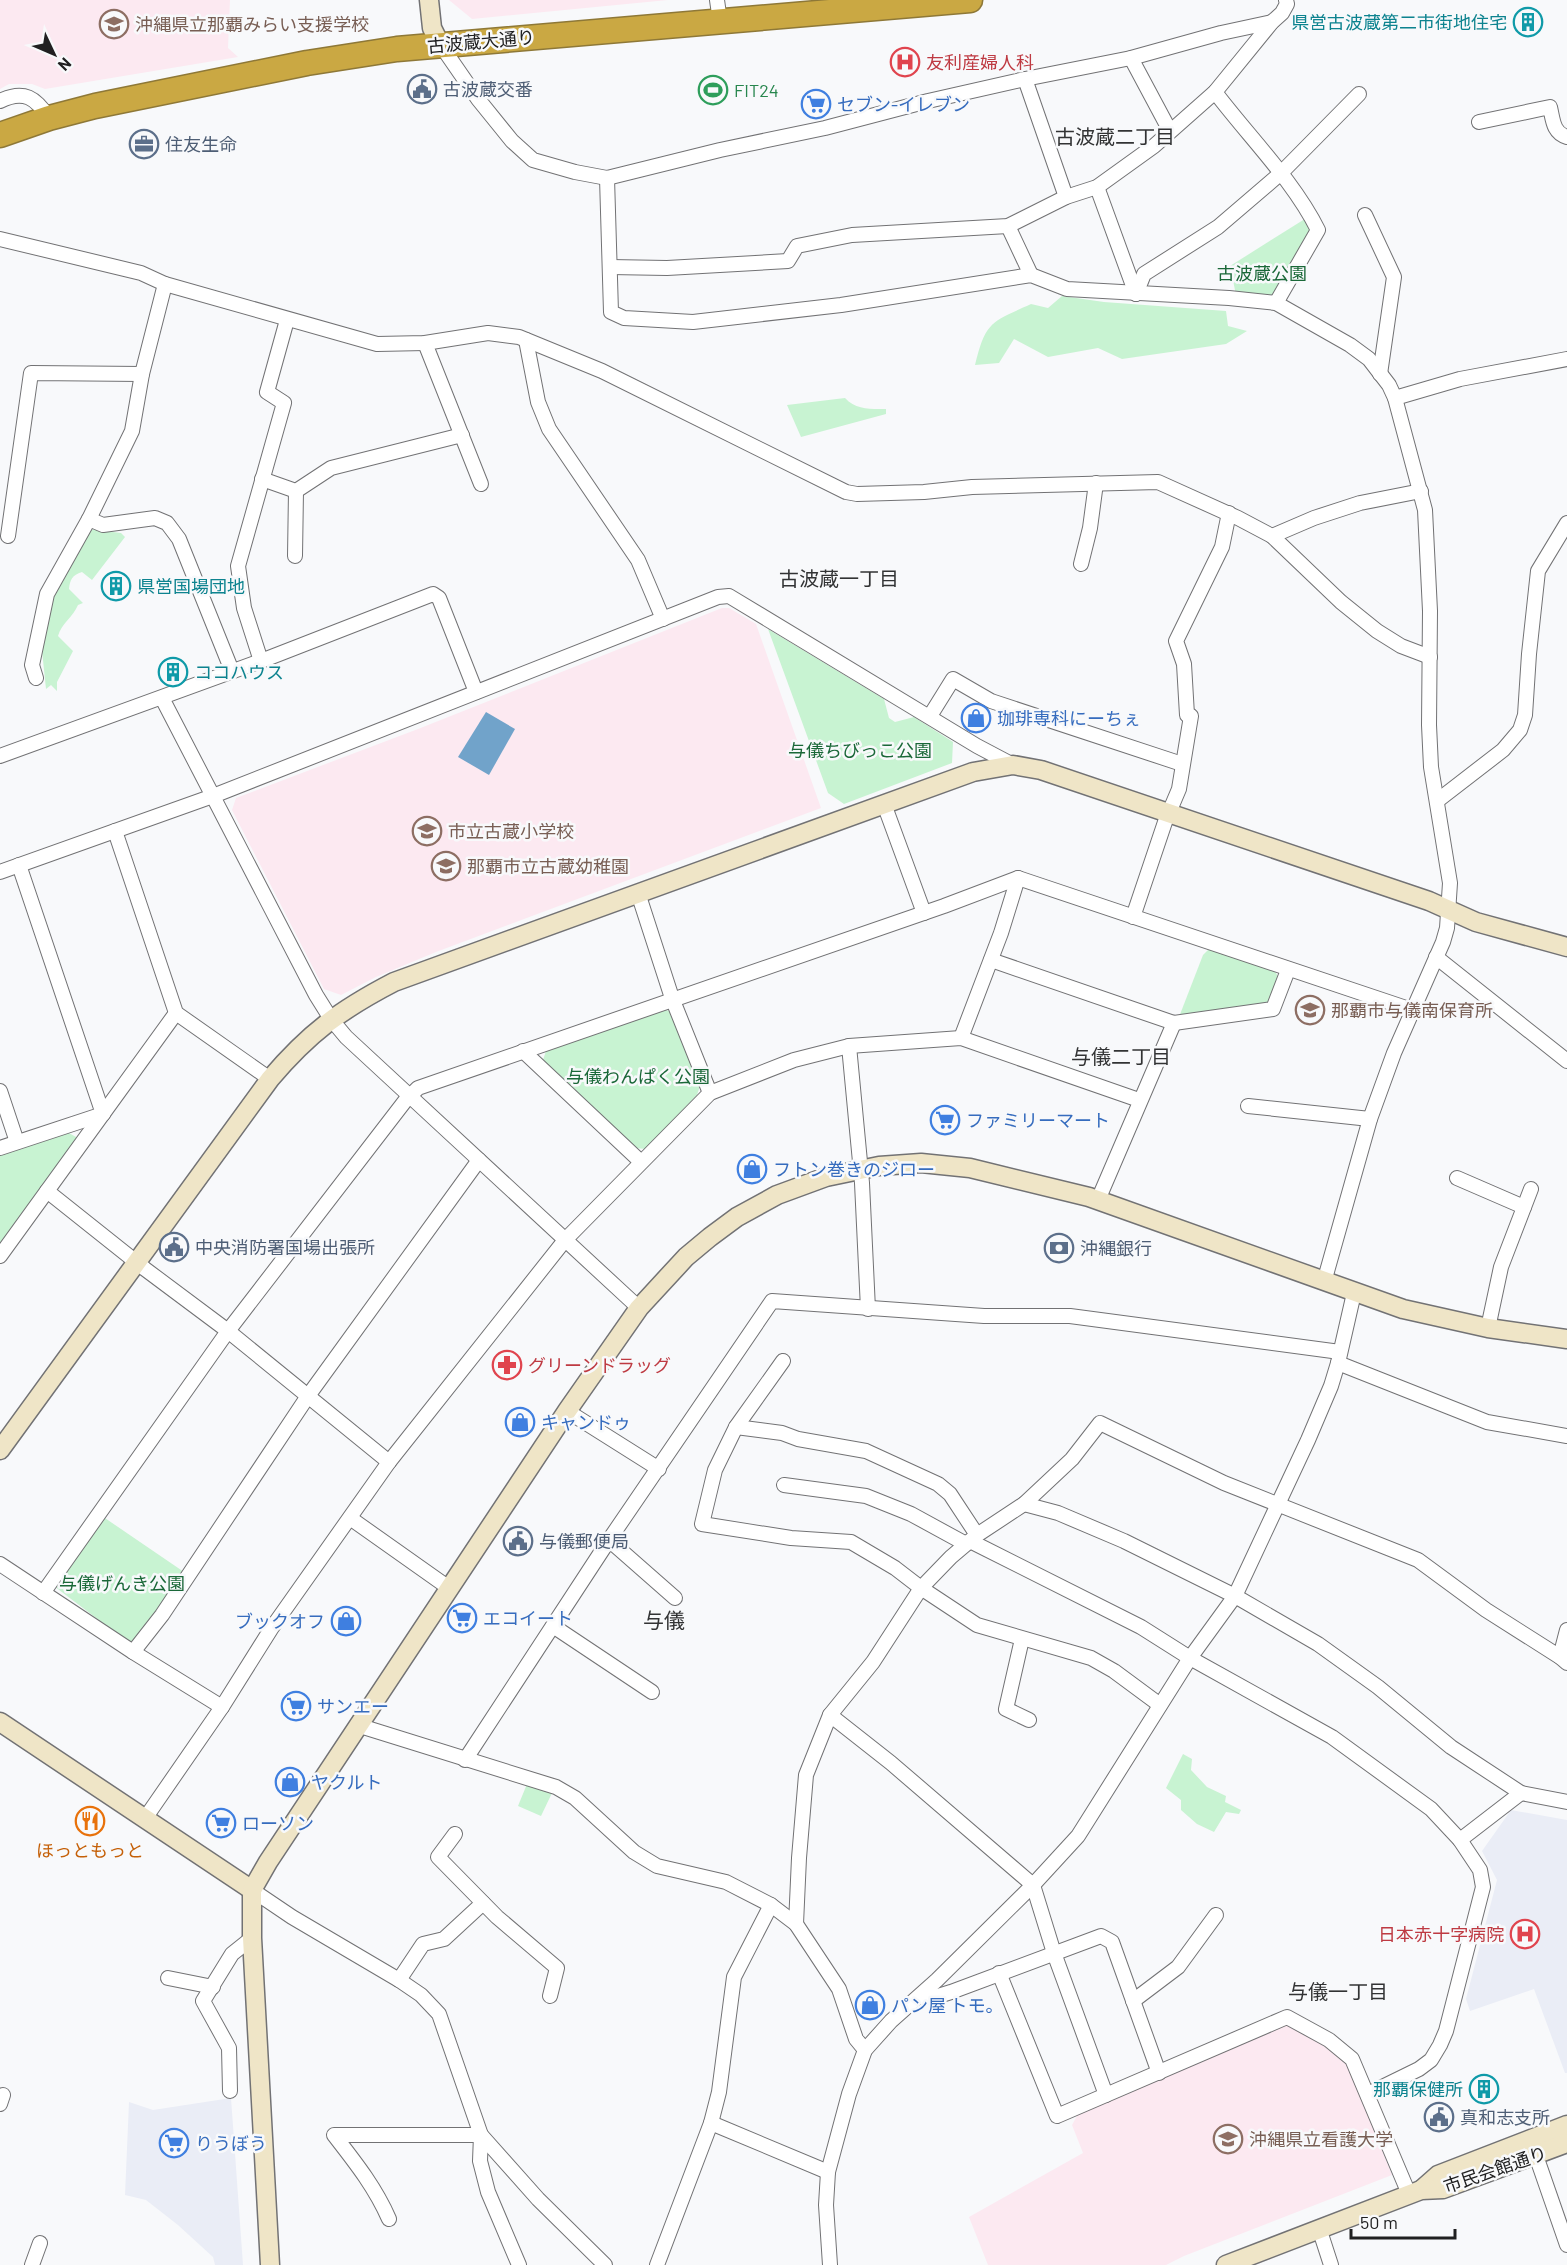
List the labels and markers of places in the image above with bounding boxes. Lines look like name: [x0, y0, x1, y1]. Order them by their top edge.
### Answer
building icon: 県営古波蔵第二市街地住宅: [1512, 6, 1544, 38]
school or university icon: 沖縄県立那覇みらい支援学校: [98, 8, 130, 40]
place label: 県営古波蔵第二市街地住宅: [1291, 11, 1507, 33]
place label: 沖縄県立那覇みらい支援学校: [135, 13, 369, 35]
hospital icon: 友利産婦人科: [889, 46, 921, 78]
place label: 友利産婦人科: [926, 51, 1034, 73]
public building icon: 古波蔵交番: [406, 73, 438, 105]
sports icon: FIT24: [697, 74, 729, 106]
place label: 古波蔵交番: [443, 78, 533, 100]
place label: FIT24: [734, 79, 779, 101]
supermarket icon: セブン-イレブン: [800, 88, 832, 120]
place label: セブン-イレブン: [837, 93, 970, 115]
office icon: 住友生命: [128, 128, 160, 160]
place label: 住友生命: [165, 133, 237, 155]
building icon: 県営国場団地: [100, 570, 132, 602]
place label: 県営国場団地: [137, 575, 245, 597]
building icon: ココハウス: [157, 656, 189, 688]
place label: ココハウス: [194, 661, 284, 683]
shop icon: 珈琲専科にーちぇ: [960, 702, 992, 734]
place label: 珈琲専科にーちぇ: [997, 707, 1141, 729]
school or university icon: 市立古蔵小学校: [411, 815, 443, 847]
place label: 市立古蔵小学校: [448, 820, 574, 842]
school or university icon: 那覇市立古蔵幼稚園: [430, 850, 462, 882]
place label: 那覇市立古蔵幼稚園: [467, 855, 629, 877]
school or university icon: 那覇市与儀南保育所: [1294, 994, 1326, 1026]
place label: 那覇市与儀南保育所: [1331, 999, 1493, 1021]
supermarket icon: ファミリーマート: [929, 1104, 961, 1136]
place label: ファミリーマート: [966, 1109, 1110, 1131]
shop icon: フトン巻きのジロー: [736, 1153, 768, 1185]
place label: フトン巻きのジロー: [773, 1158, 935, 1180]
public building icon: 中央消防署国場出張所: [158, 1231, 190, 1263]
bank icon: 沖縄銀行: [1043, 1232, 1075, 1264]
place label: 中央消防署国場出張所: [195, 1236, 375, 1258]
place label: 沖縄銀行: [1080, 1237, 1152, 1259]
pharmacy icon: グリーンドラッグ: [491, 1349, 523, 1381]
place label: グリーンドラッグ: [528, 1354, 671, 1376]
shop icon: キャンドゥ: [504, 1406, 536, 1438]
place label: キャンドゥ: [541, 1411, 631, 1433]
public building icon: 与儀郵便局: [502, 1525, 534, 1557]
place label: 与儀郵便局: [539, 1530, 629, 1552]
supermarket icon: エコイート: [446, 1602, 478, 1634]
shop icon: ブックオフ: [330, 1605, 362, 1637]
place label: エコイート: [483, 1607, 573, 1629]
place label: ブックオフ: [235, 1610, 325, 1632]
supermarket icon: サンエー: [280, 1690, 312, 1722]
place label: サンエー: [317, 1695, 389, 1717]
shop icon: ヤクルト: [274, 1766, 306, 1798]
place label: ヤクルト: [311, 1771, 382, 1793]
restaurant icon: ほっともっと: [74, 1805, 106, 1837]
supermarket icon: ローソン: [205, 1807, 237, 1839]
place label: ローソン: [242, 1812, 314, 1834]
place label: ほっともっと: [36, 1839, 144, 1861]
hospital icon: 日本赤十字病院: [1509, 1918, 1541, 1950]
place label: 日本赤十字病院: [1378, 1923, 1504, 1945]
shop icon: パン屋 トモ。: [854, 1989, 886, 2021]
place label: パン屋 トモ。: [891, 1994, 1004, 2016]
building icon: 那覇保健所: [1468, 2073, 1500, 2105]
place label: 那覇保健所: [1373, 2078, 1463, 2100]
public building icon: 真和志支所: [1423, 2101, 1455, 2133]
place label: 真和志支所: [1460, 2106, 1550, 2128]
school or university icon: 沖縄県立看護大学: [1212, 2123, 1244, 2155]
supermarket icon: りうぼう: [158, 2127, 190, 2159]
place label: 沖縄県立看護大学: [1249, 2128, 1393, 2150]
place label: りうぼう: [195, 2132, 267, 2154]

